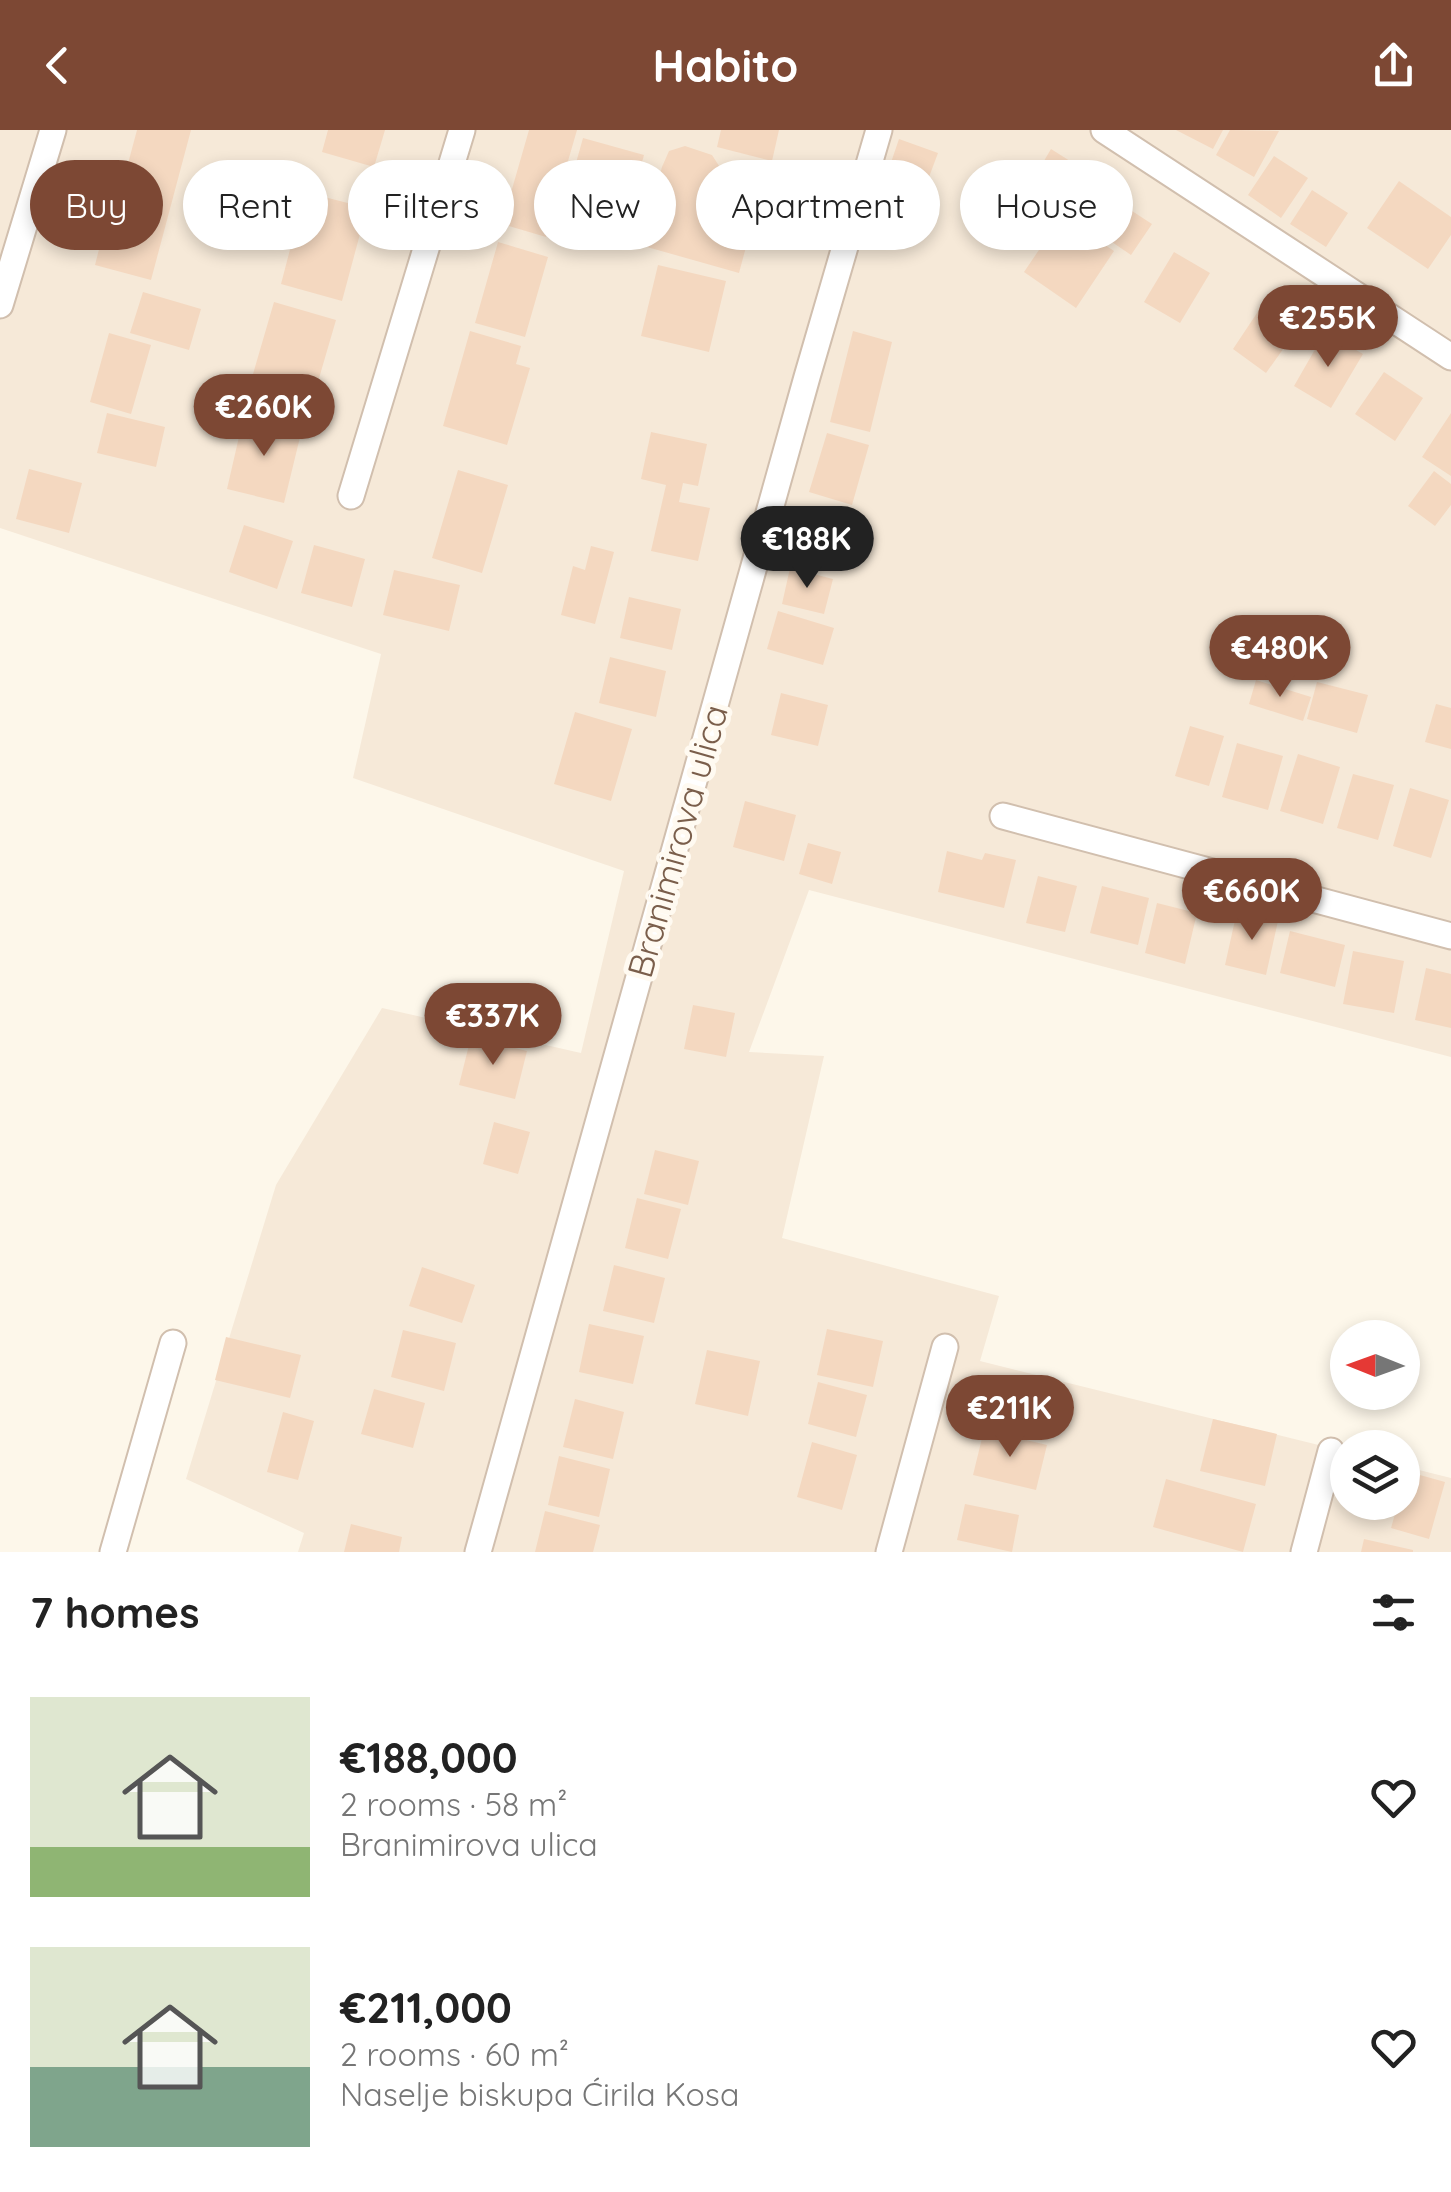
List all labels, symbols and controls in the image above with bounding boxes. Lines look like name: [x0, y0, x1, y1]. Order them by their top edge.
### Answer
text: Habito: [653, 37, 798, 93]
icon: back: [30, 38, 85, 93]
icon: share: [1366, 38, 1421, 93]
chip: Buy: [30, 160, 163, 250]
chip: Rent: [183, 160, 328, 250]
chip: Filters: [348, 160, 514, 250]
chip: New: [534, 160, 676, 250]
chip: Apartment: [696, 160, 940, 250]
chip: House: [960, 160, 1133, 250]
pin: €255K: [1258, 285, 1398, 370]
text: €255K: [1280, 297, 1376, 337]
pin: €260K: [194, 374, 334, 459]
text: €260K: [216, 386, 312, 426]
pin: €188K: [737, 506, 877, 591]
text: €188K: [763, 518, 851, 558]
pin: €480K: [1210, 615, 1350, 700]
text: €480K: [1231, 627, 1329, 667]
street label: Branimirova ulica: [617, 699, 737, 983]
pin: €660K: [1182, 858, 1322, 943]
text: €660K: [1204, 870, 1300, 910]
pin: €337K: [423, 983, 563, 1068]
text: €337K: [447, 995, 539, 1035]
north arrow: [1330, 1320, 1420, 1410]
map controls: [1330, 1320, 1420, 1520]
pin: €211K: [940, 1375, 1080, 1460]
text: €211K: [968, 1387, 1052, 1427]
button: layers: [1330, 1430, 1420, 1520]
icon: filters: [1366, 1585, 1421, 1640]
text: 7 homes: [30, 1586, 199, 1639]
text: €188,000: [340, 1731, 518, 1784]
icon: home: [110, 1737, 230, 1857]
icon: heart: [1366, 1770, 1421, 1825]
text: 2 rooms · 58 m²: [340, 1784, 567, 1824]
text: Branimirova ulica: [340, 1824, 598, 1864]
text: €211,000: [340, 1981, 512, 2034]
icon: home: [110, 1987, 230, 2107]
icon: heart: [1366, 2020, 1421, 2075]
text: 2 rooms · 60 m²: [340, 2034, 569, 2074]
text: Naselje biskupa Ćirila Kosa: [340, 2074, 739, 2114]

